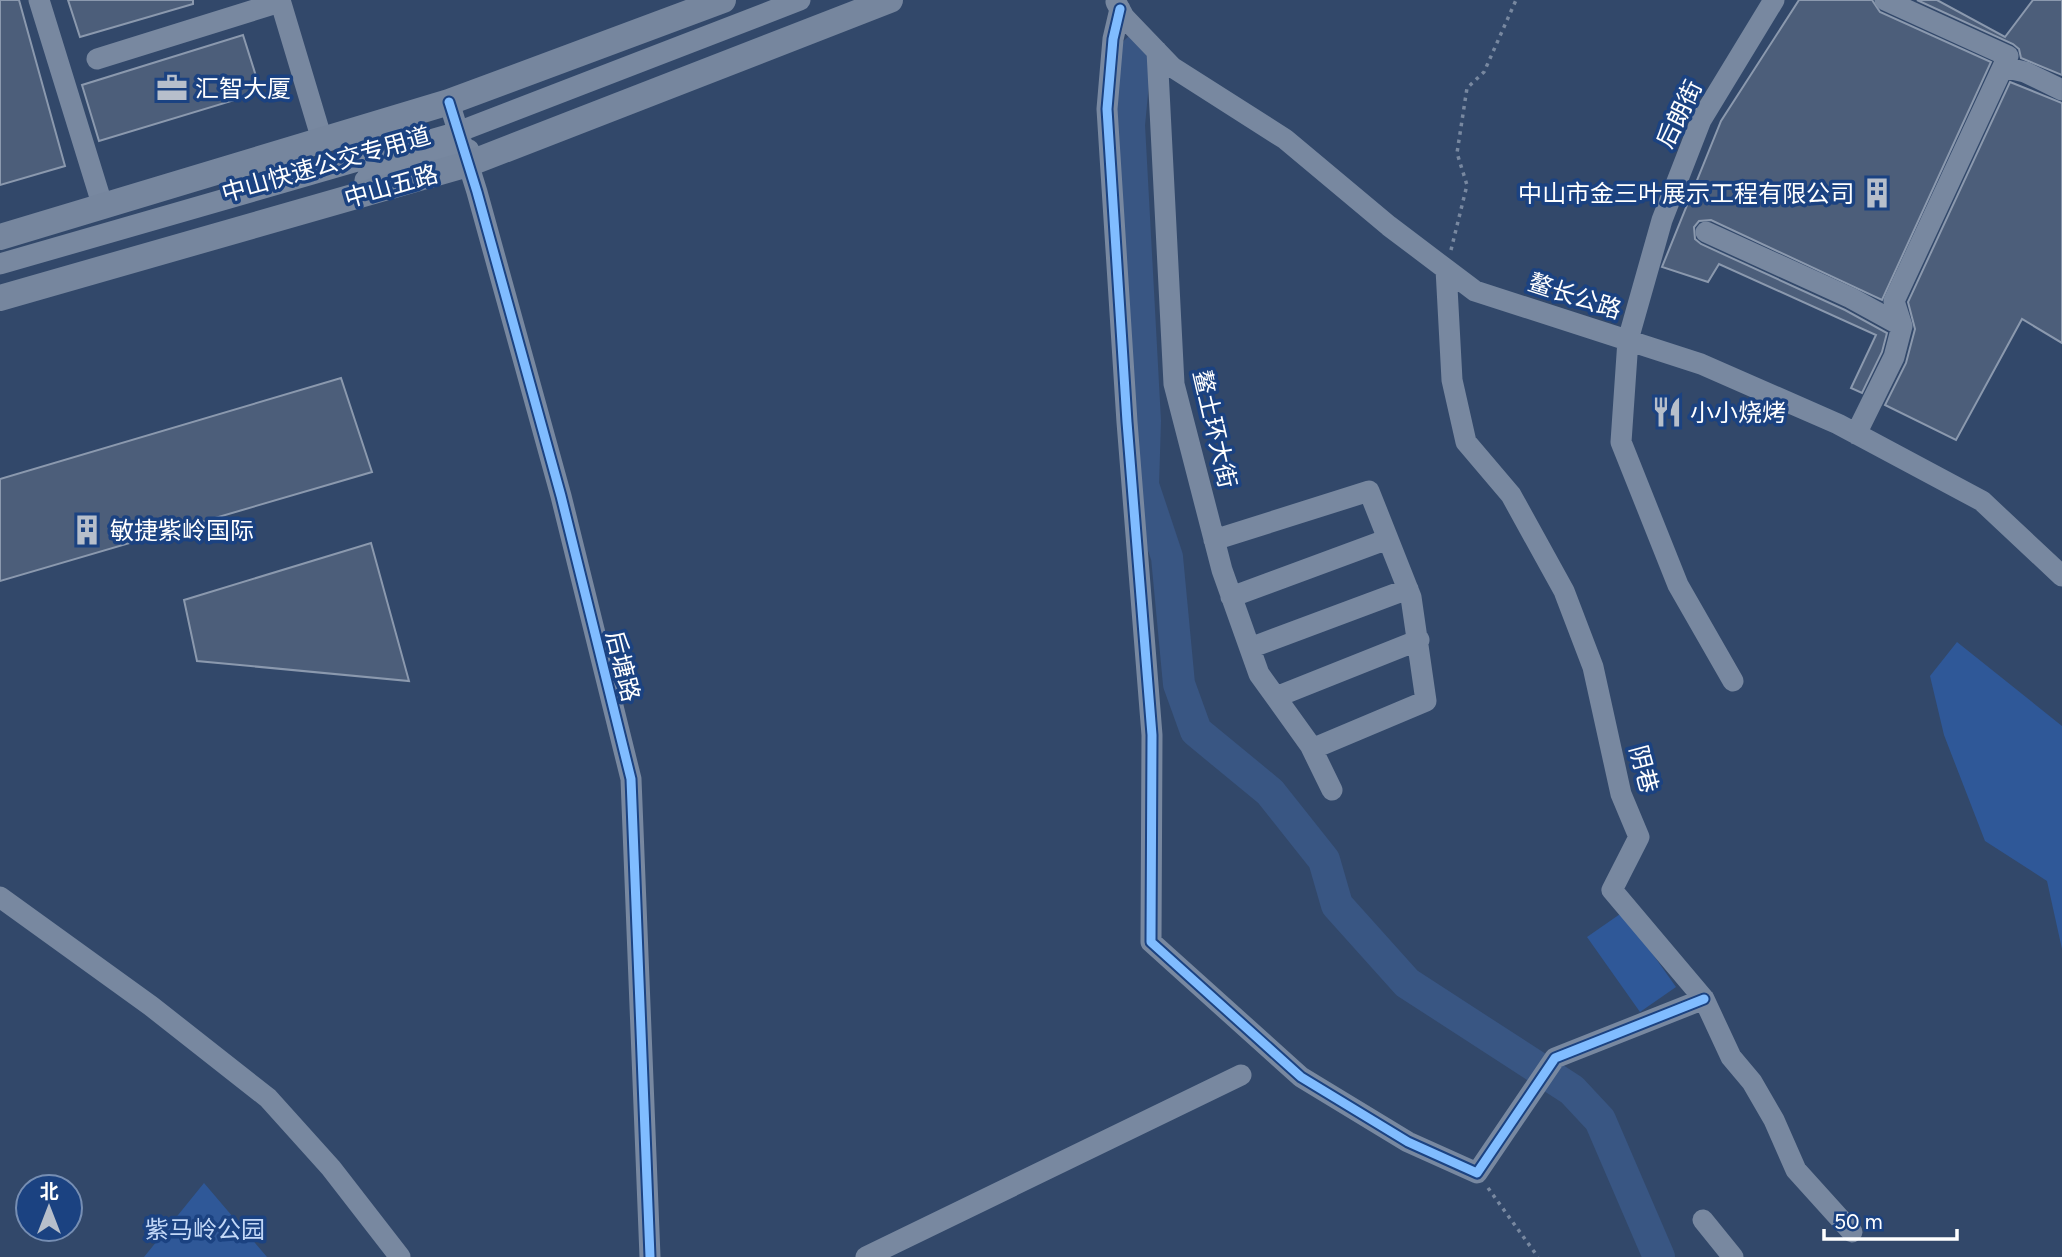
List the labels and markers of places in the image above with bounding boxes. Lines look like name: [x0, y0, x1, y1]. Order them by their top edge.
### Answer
office icon: 汇智大厦: [155, 71, 189, 105]
place label: 汇智大厦: [195, 74, 291, 103]
building icon: 中山市金三叶展示工程有限公司: [1860, 176, 1894, 210]
place label: 中山市金三叶展示工程有限公司: [1518, 179, 1854, 208]
restaurant icon: 小小烧烤: [1650, 395, 1684, 429]
place label: 小小烧烤: [1690, 398, 1786, 427]
building icon: 敏捷紫岭国际: [70, 513, 104, 547]
place label: 敏捷紫岭国际: [110, 516, 254, 545]

